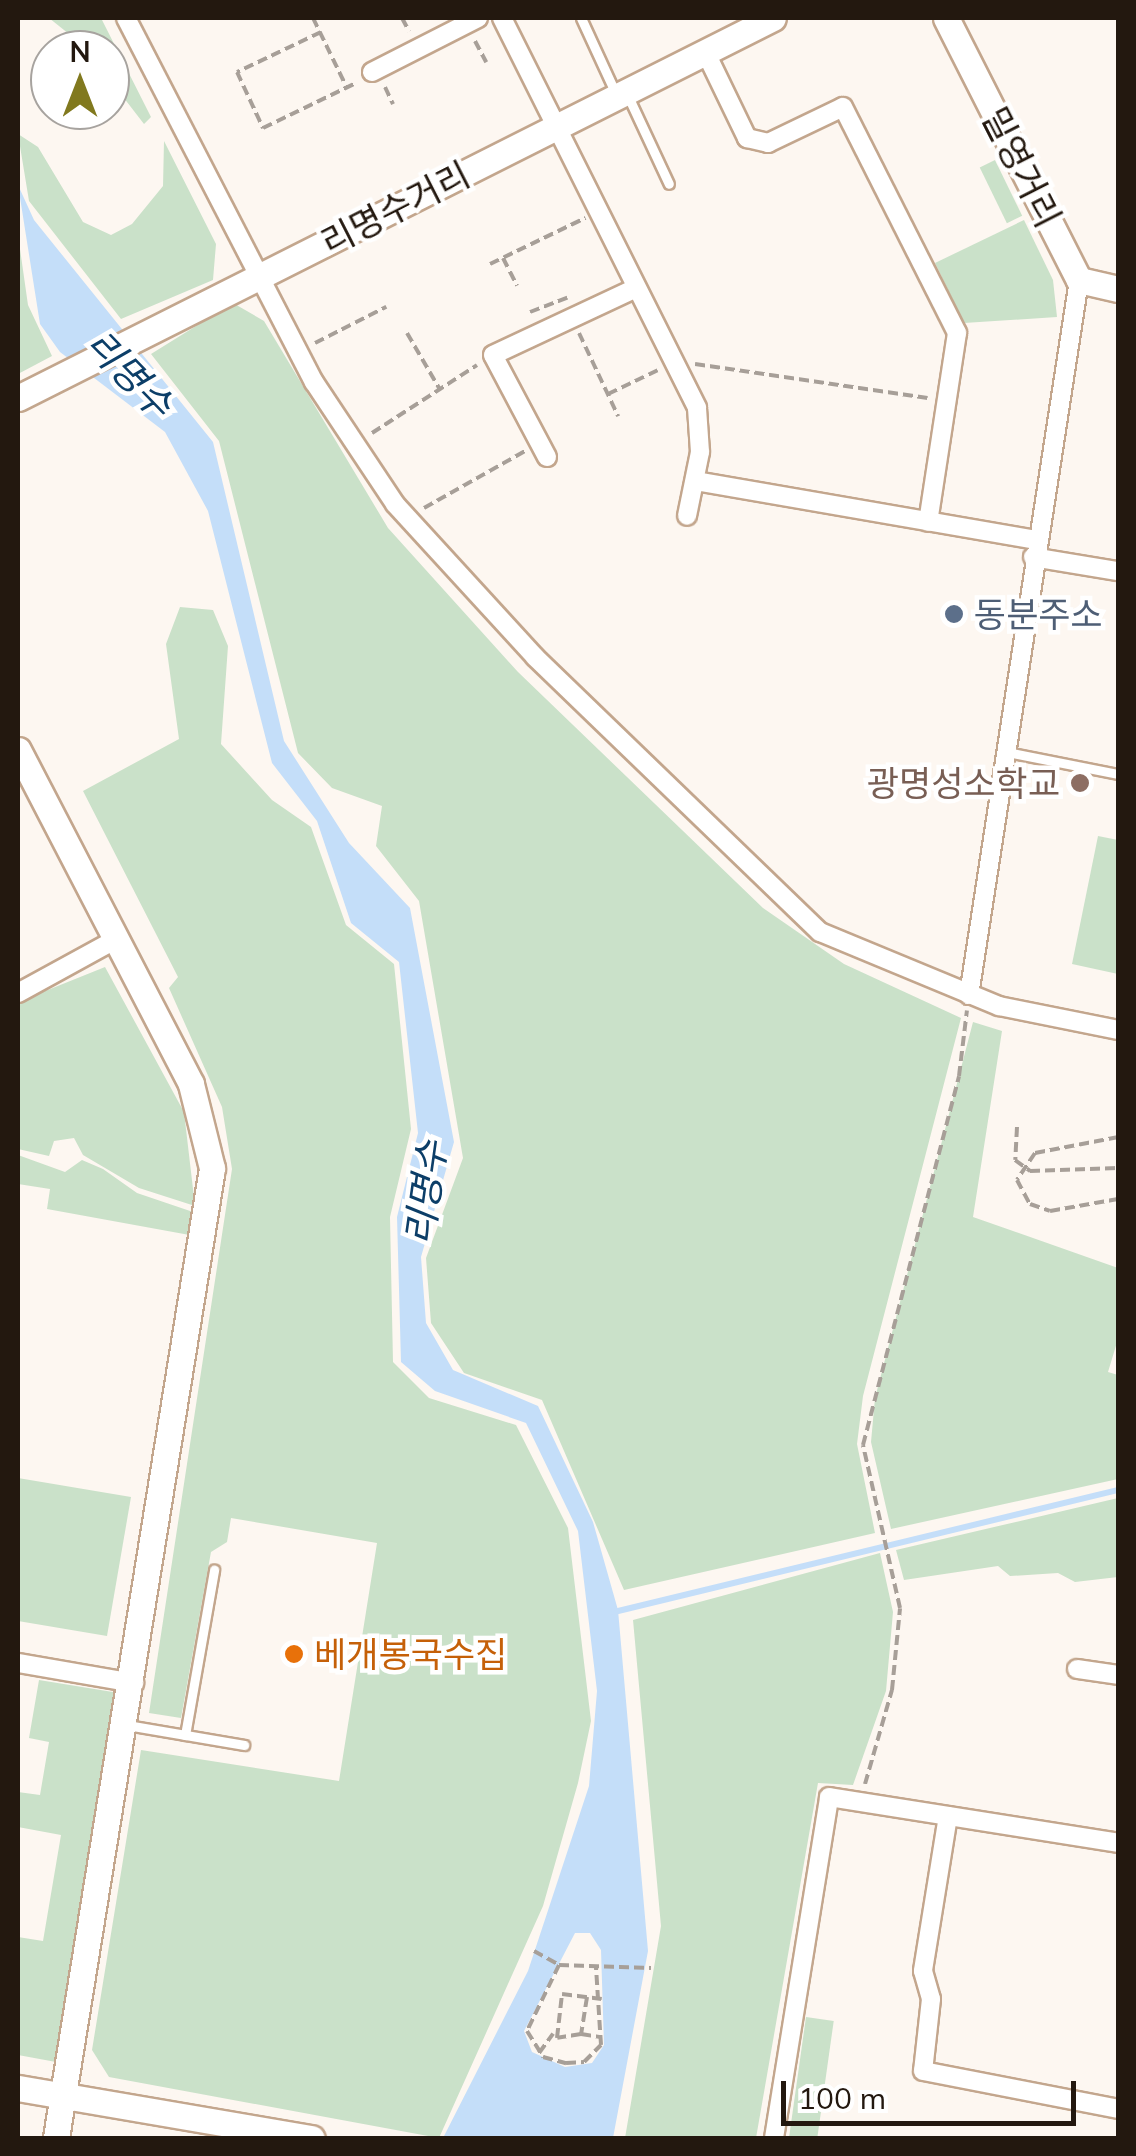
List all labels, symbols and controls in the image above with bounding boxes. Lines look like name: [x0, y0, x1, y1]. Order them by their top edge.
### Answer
north arrow: [30, 30, 130, 130]
text: N: [69, 34, 91, 69]
street label: 밀영거리: [974, 100, 1070, 234]
street label: 리명수거리: [314, 153, 476, 263]
water label: 리명수: [76, 320, 182, 428]
place label: 동분주소: [974, 593, 1103, 635]
marker: 동분주소: [943, 603, 965, 625]
place label: 광명성소학교: [867, 762, 1060, 804]
marker: 광명성소학교: [1069, 772, 1091, 794]
water label: 리명수: [396, 1138, 456, 1248]
place label: 베개봉국수집: [314, 1633, 507, 1675]
marker: 베개봉국수집: [283, 1643, 305, 1665]
scale bar: [786, 2061, 1081, 2123]
text: 100 m: [798, 2079, 886, 2117]

